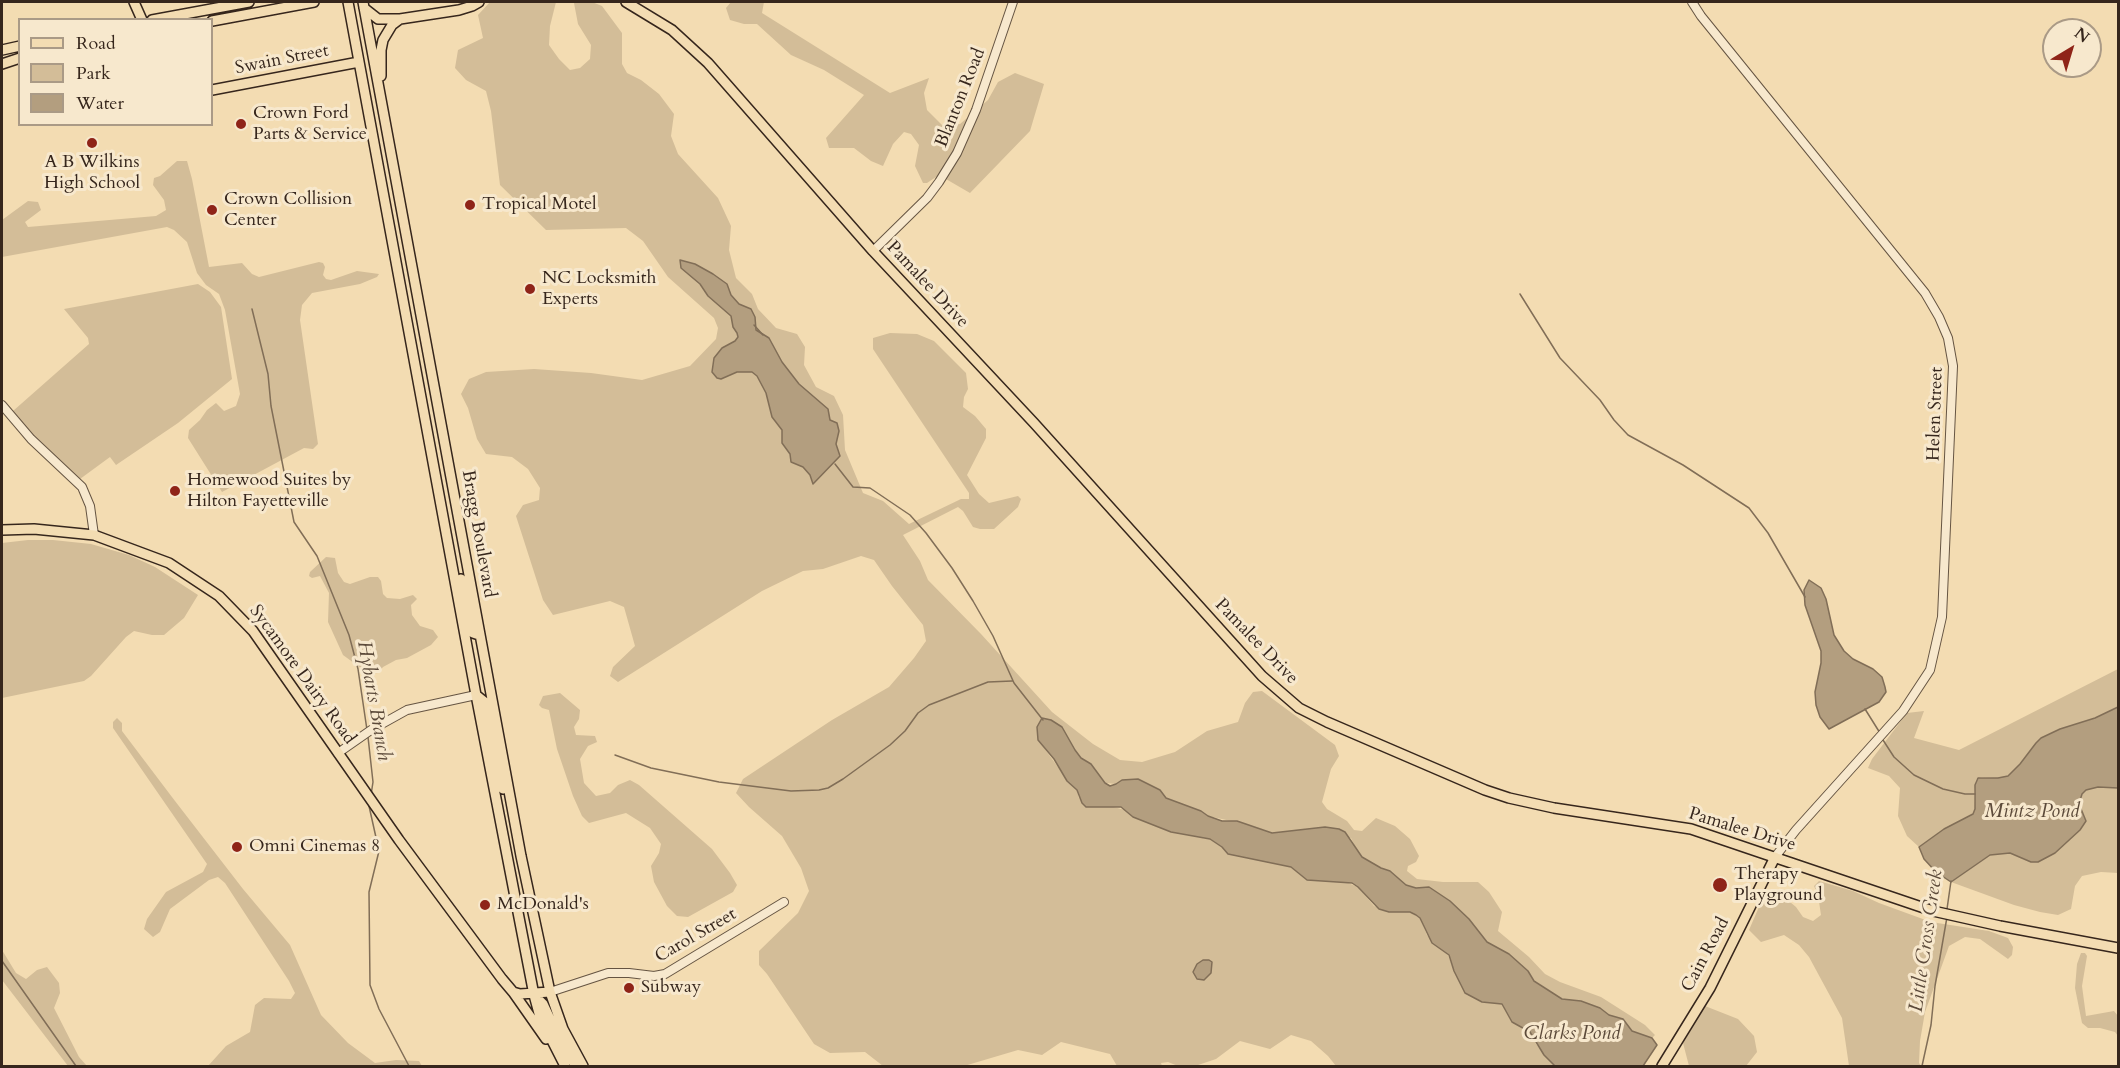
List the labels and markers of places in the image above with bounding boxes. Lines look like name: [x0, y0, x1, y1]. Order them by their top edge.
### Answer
place label: Crown Ford Parts & Service: [253, 103, 367, 146]
marker: Crown Ford Parts & Service: [234, 117, 248, 131]
marker: A B Wilkins High School: [85, 136, 99, 150]
place label: A B Wilkins High School: [44, 152, 140, 195]
place label: Crown Collision Center: [224, 189, 352, 232]
place label: Tropical Motel: [482, 194, 597, 216]
marker: Tropical Motel: [463, 198, 477, 212]
marker: Crown Collision Center: [205, 203, 219, 217]
place label: NC Locksmith Experts: [542, 268, 656, 310]
marker: NC Locksmith Experts: [523, 282, 537, 296]
place label: Homewood Suites by Hilton Fayetteville: [187, 470, 351, 512]
marker: Homewood Suites by Hilton Fayetteville: [168, 484, 182, 498]
place label: Omni Cinemas 8: [249, 836, 380, 858]
marker: Omni Cinemas 8: [230, 840, 244, 854]
place label: Therapy Playground: [1734, 864, 1823, 906]
marker: Therapy Playground: [1711, 876, 1729, 894]
place label: McDonald's: [497, 894, 589, 916]
marker: McDonald's: [478, 898, 492, 912]
place label: Subway: [641, 977, 701, 999]
marker: Subway: [622, 981, 636, 995]

